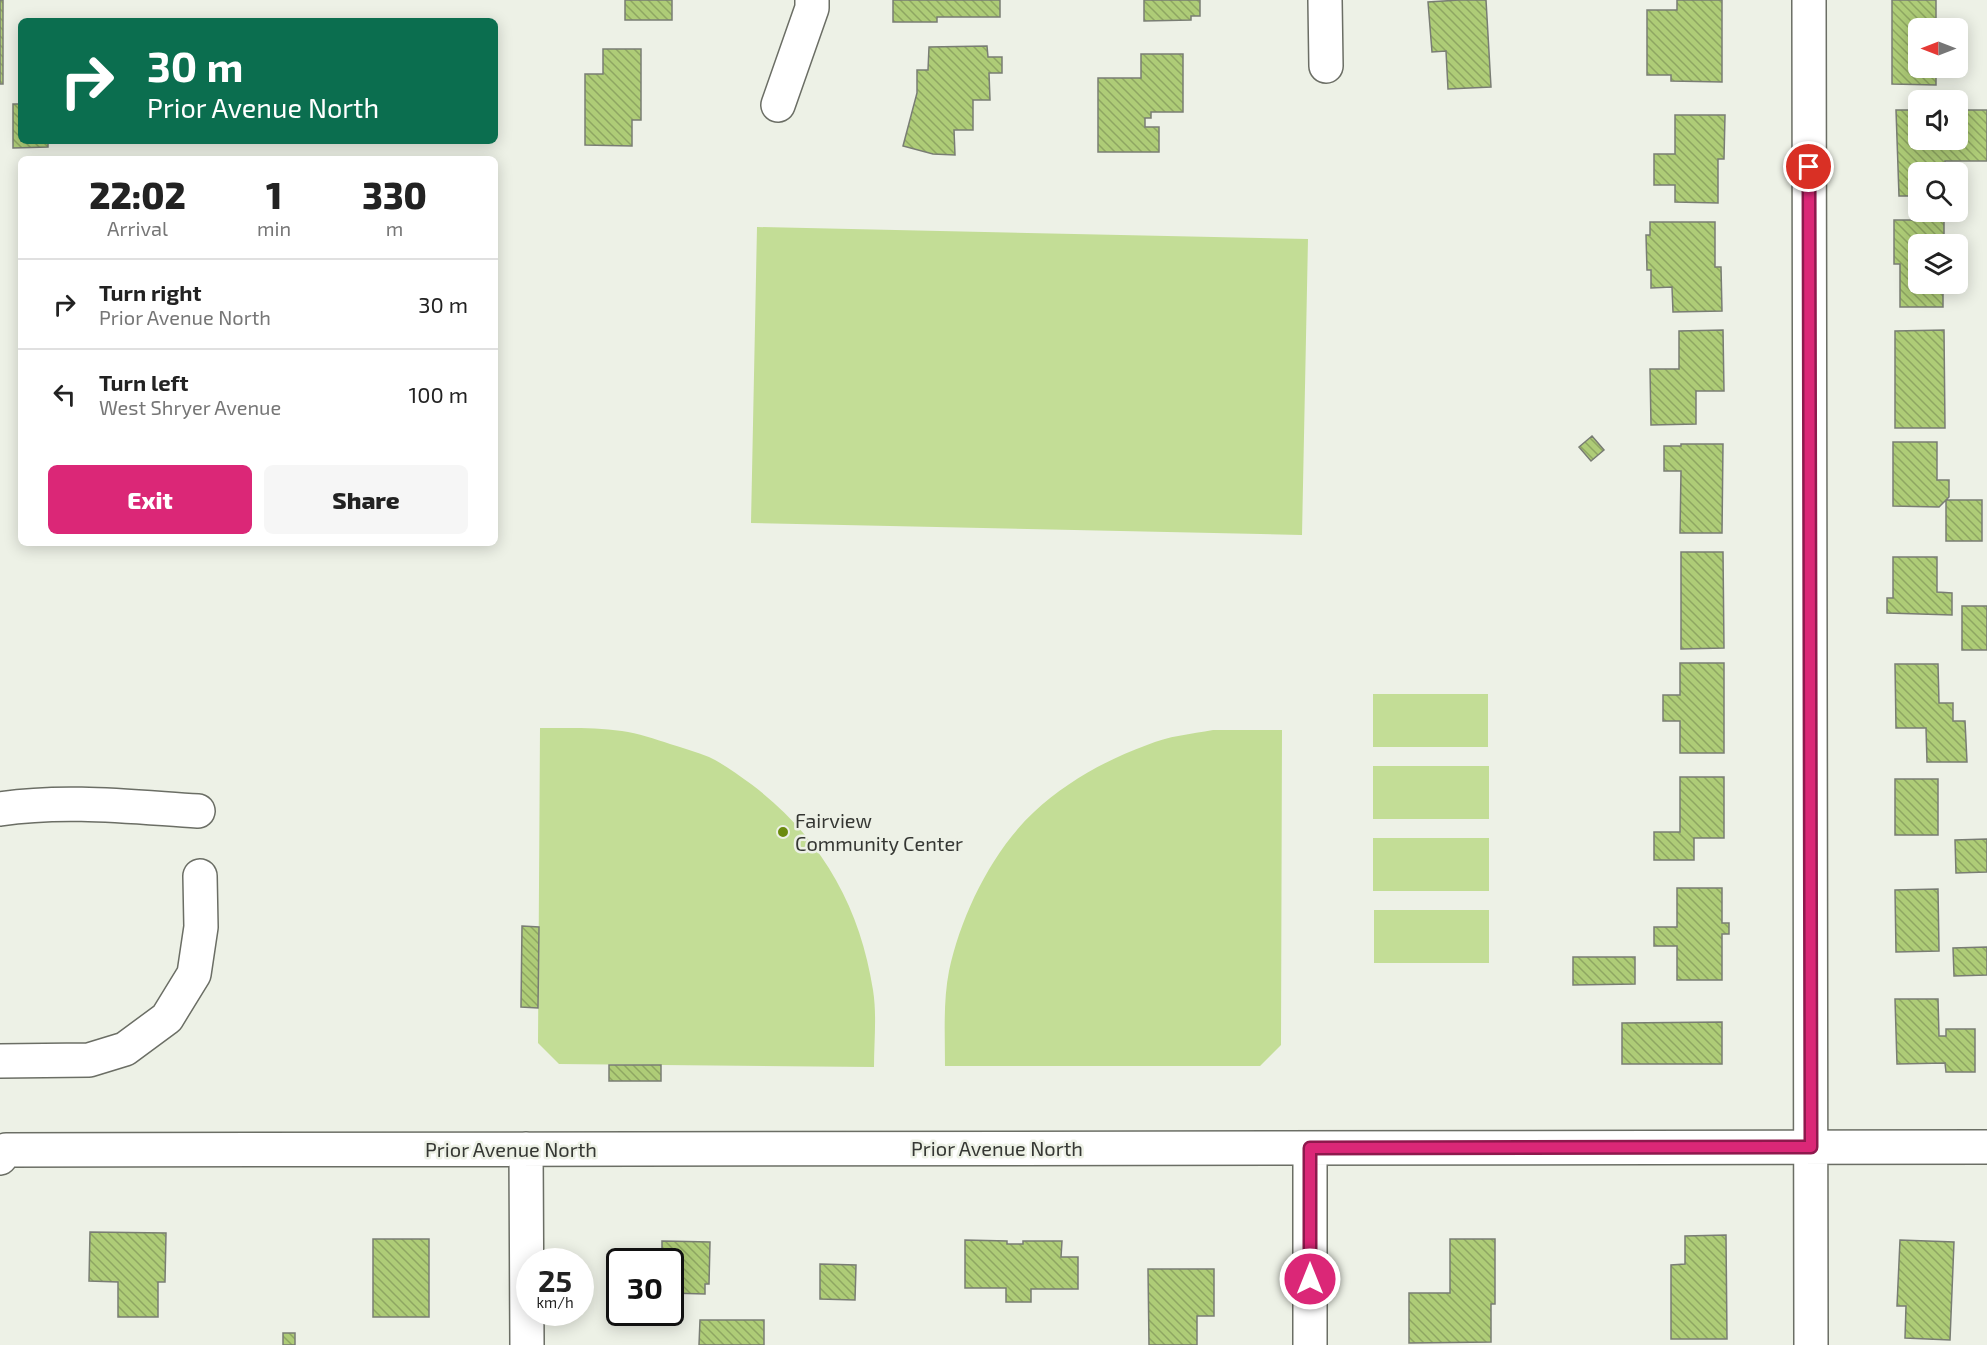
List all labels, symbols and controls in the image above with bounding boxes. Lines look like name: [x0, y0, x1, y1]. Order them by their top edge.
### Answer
north arrow: [1908, 18, 1968, 78]
map controls: [1908, 18, 1968, 294]
text: 30 m: [147, 40, 243, 90]
icon: right: [48, 42, 126, 120]
button: sound: [1908, 90, 1968, 150]
text: Prior Avenue North: [147, 91, 379, 123]
pin: [1783, 141, 1834, 192]
icon: arrive: [1792, 150, 1825, 183]
button: search: [1908, 162, 1968, 222]
text: 22:02: [89, 173, 186, 216]
text: 1: [266, 173, 282, 216]
text: 330: [362, 173, 427, 216]
text: Arrival: [107, 216, 168, 240]
text: min: [257, 216, 291, 240]
text: m: [386, 216, 403, 240]
button: layers: [1908, 234, 1968, 294]
text: Turn right: [99, 279, 201, 305]
icon: right: [48, 288, 81, 321]
text: 30 m: [418, 291, 468, 317]
text: Prior Avenue North: [99, 305, 271, 329]
text: Turn left: [99, 369, 188, 395]
icon: left: [48, 378, 81, 411]
text: 100 m: [409, 381, 468, 407]
text: West Shryer Avenue: [99, 395, 281, 419]
button: Exit: [48, 465, 252, 534]
button: Share: [264, 465, 468, 534]
place label: Fairview Community Center: [795, 808, 963, 855]
marker: Fairview Community Center: [776, 825, 790, 839]
street label: Prior Avenue North: [911, 1136, 1083, 1160]
street label: Prior Avenue North: [425, 1137, 597, 1161]
position arrow: [1278, 1247, 1342, 1311]
speed limit sign: 30: [606, 1248, 684, 1326]
text: 25: [538, 1262, 572, 1298]
text: km/h: [536, 1293, 574, 1311]

